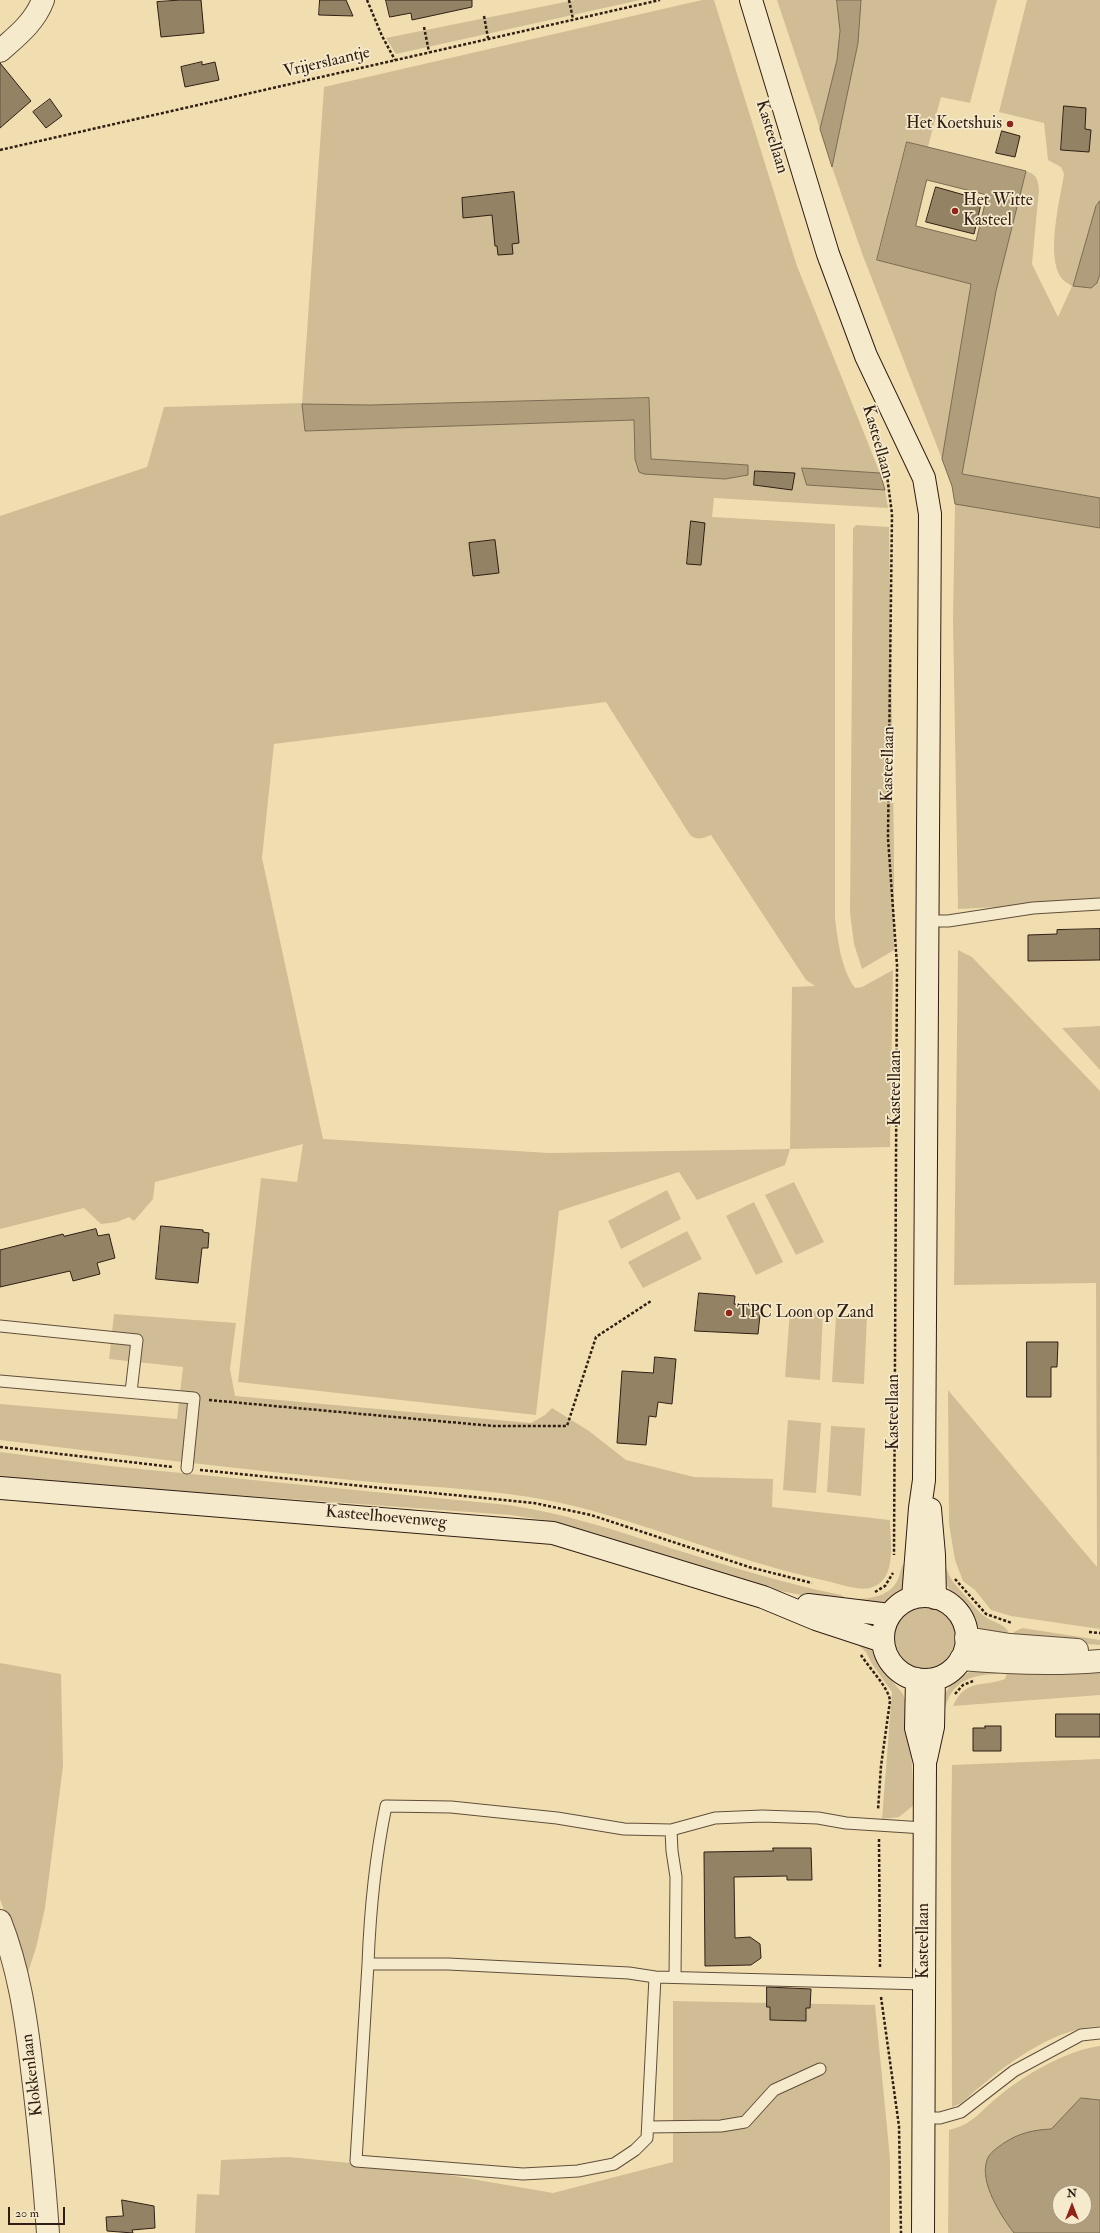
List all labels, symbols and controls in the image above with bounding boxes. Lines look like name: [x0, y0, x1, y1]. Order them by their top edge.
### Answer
street label: Vrijerslaantje: [282, 43, 372, 83]
street label: Kasteellaan: [750, 98, 792, 176]
place label: Het Koetshuis: [906, 114, 1002, 134]
marker: Het Koetshuis: [1005, 119, 1015, 129]
place label: Het Witte Kasteel: [963, 191, 1033, 231]
marker: Het Witte Kasteel: [950, 206, 960, 216]
street label: Kasteellaan: [857, 403, 897, 481]
street label: Kasteellaan: [878, 726, 900, 802]
street label: Kasteellaan: [886, 1050, 906, 1126]
place label: TPC Loon op Zand: [737, 1303, 874, 1323]
marker: TPC Loon op Zand: [724, 1308, 734, 1318]
street label: Kasteellaan: [884, 1374, 904, 1450]
street label: Kasteelhoevenweg: [325, 1503, 447, 1533]
street label: Kasteellaan: [914, 1903, 934, 1979]
street label: Klokkenlaan: [18, 2032, 48, 2118]
north arrow: [1052, 2185, 1092, 2225]
text: N: [1067, 2187, 1077, 2200]
scale bar: [10, 2199, 67, 2225]
text: 20 m: [15, 2206, 39, 2221]

